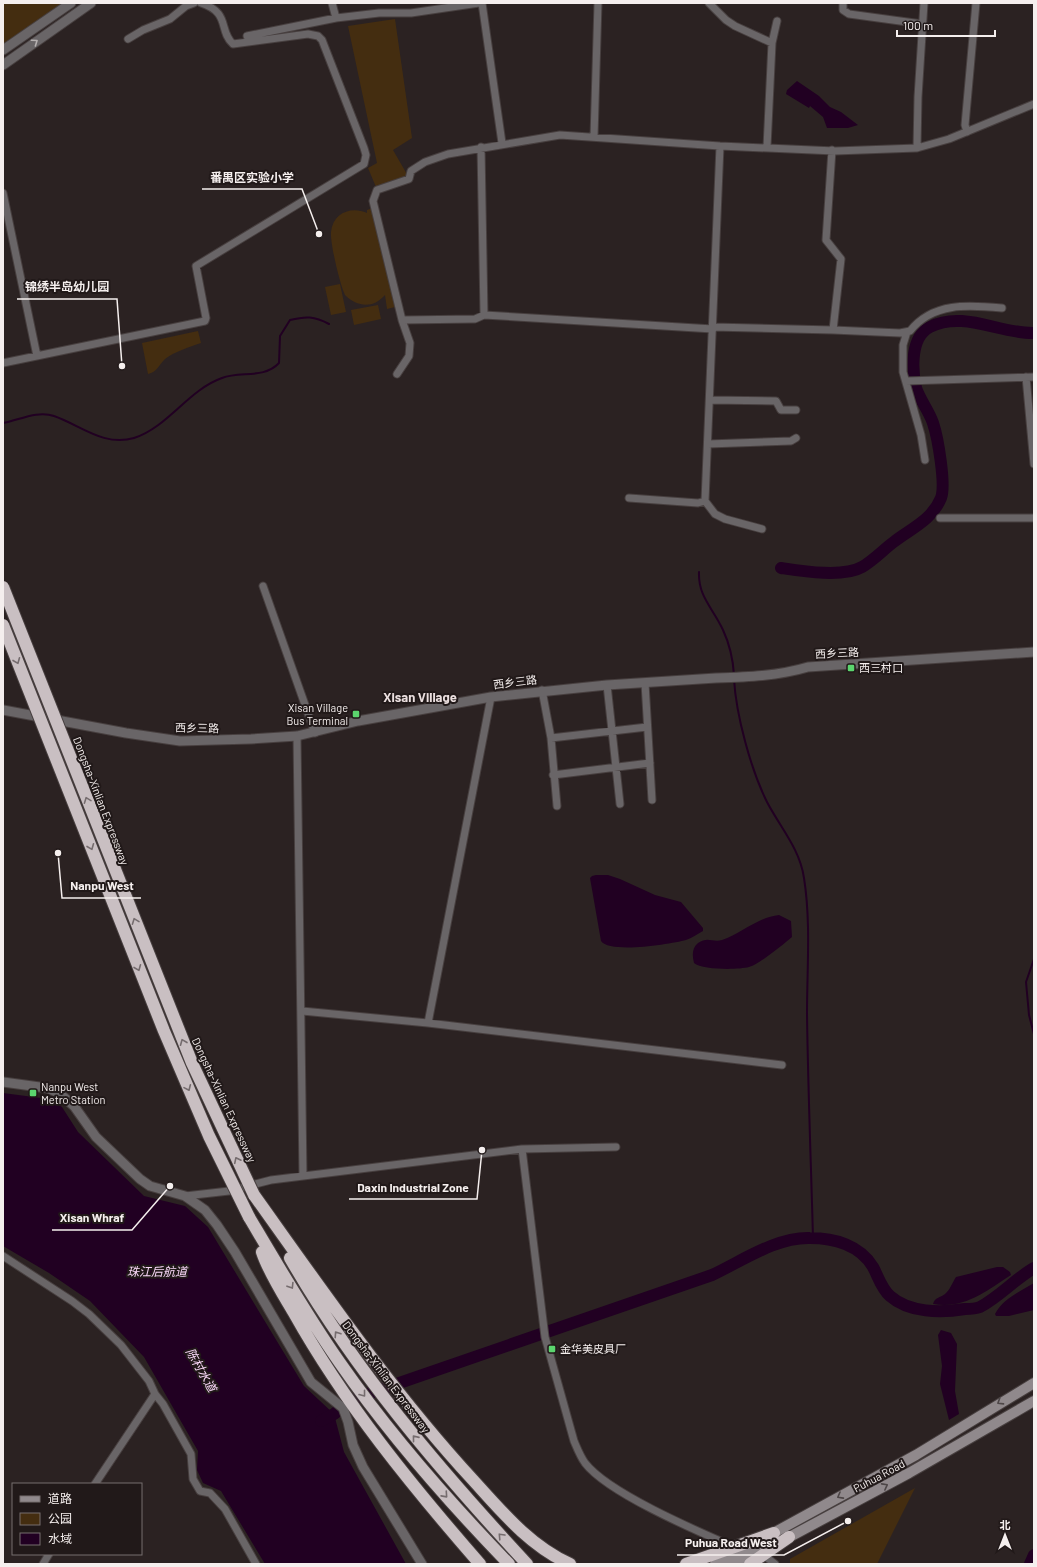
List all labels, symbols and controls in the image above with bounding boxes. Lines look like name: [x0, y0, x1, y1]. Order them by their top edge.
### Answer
scale bar: [897, 12, 995, 38]
text: 100 m: [903, 18, 933, 32]
one-way arrow: [30, 40, 37, 47]
callout: 番禺区实验小学: [202, 165, 302, 189]
text: 番禺区实验小学: [210, 170, 294, 184]
callout: 锦绣半岛幼儿园: [17, 275, 117, 299]
text: 锦绣半岛幼儿园: [25, 279, 109, 293]
street label: 西乡三路: [815, 645, 859, 660]
one-way arrow: [13, 658, 21, 665]
place label: 西三村口: [859, 661, 903, 674]
marker: 西三村口: [846, 663, 856, 673]
street label: 西乡三路: [492, 672, 538, 691]
district label: Xisan Village: [383, 689, 457, 705]
place label: Xisan Village Bus Terminal: [287, 701, 348, 727]
marker: Xisan Village Bus Terminal: [351, 709, 361, 719]
street label: 西乡三路: [175, 721, 219, 734]
street label: Dongsha-Xinlian Expressway: [71, 735, 132, 867]
one-way arrow: [83, 797, 91, 804]
one-way arrow: [86, 844, 94, 851]
callout: Nanpu West: [62, 874, 141, 898]
text: Nanpu West: [70, 878, 134, 892]
one-way arrow: [131, 918, 139, 925]
one-way arrow: [134, 965, 142, 972]
street label: Dongsha-Xinlian Expressway: [190, 1035, 259, 1164]
one-way arrow: [180, 1038, 188, 1046]
place label: Nanpu West Metro Station: [41, 1080, 106, 1106]
one-way arrow: [184, 1085, 192, 1092]
marker: Nanpu West Metro Station: [28, 1088, 38, 1098]
one-way arrow: [234, 1157, 242, 1164]
callout: Daxin Industrial Zone: [349, 1175, 477, 1199]
text: Daxin Industrial Zone: [357, 1180, 469, 1194]
callout: Xisan Whraf: [52, 1206, 132, 1230]
text: Xisan Whraf: [60, 1210, 125, 1224]
water label: 珠江后航道: [127, 1264, 189, 1278]
one-way arrow: [286, 1282, 294, 1289]
street label: Dongsha-Xinlian Expressway: [340, 1318, 433, 1435]
one-way arrow: [334, 1331, 342, 1338]
place label: 金华美皮具厂: [560, 1342, 626, 1355]
marker: 金华美皮具厂: [547, 1344, 557, 1354]
water label: 陈村水道: [184, 1345, 221, 1396]
one-way arrow: [359, 1390, 366, 1397]
one-way arrow: [997, 1398, 1004, 1405]
one-way arrow: [413, 1435, 420, 1442]
street label: Puhua Road: [851, 1457, 907, 1495]
legend: [12, 1483, 142, 1555]
one-way arrow: [881, 1483, 889, 1491]
text: 道路: [48, 1491, 72, 1505]
one-way arrow: [440, 1491, 447, 1498]
one-way arrow: [837, 1491, 844, 1499]
text: 公园: [48, 1511, 72, 1525]
north arrow: [985, 1515, 1025, 1555]
text: 北: [1000, 1518, 1011, 1531]
text: 水域: [48, 1531, 72, 1545]
callout: Puhua Road West: [677, 1531, 784, 1555]
one-way arrow: [499, 1533, 506, 1540]
text: Puhua Road West: [685, 1535, 777, 1549]

